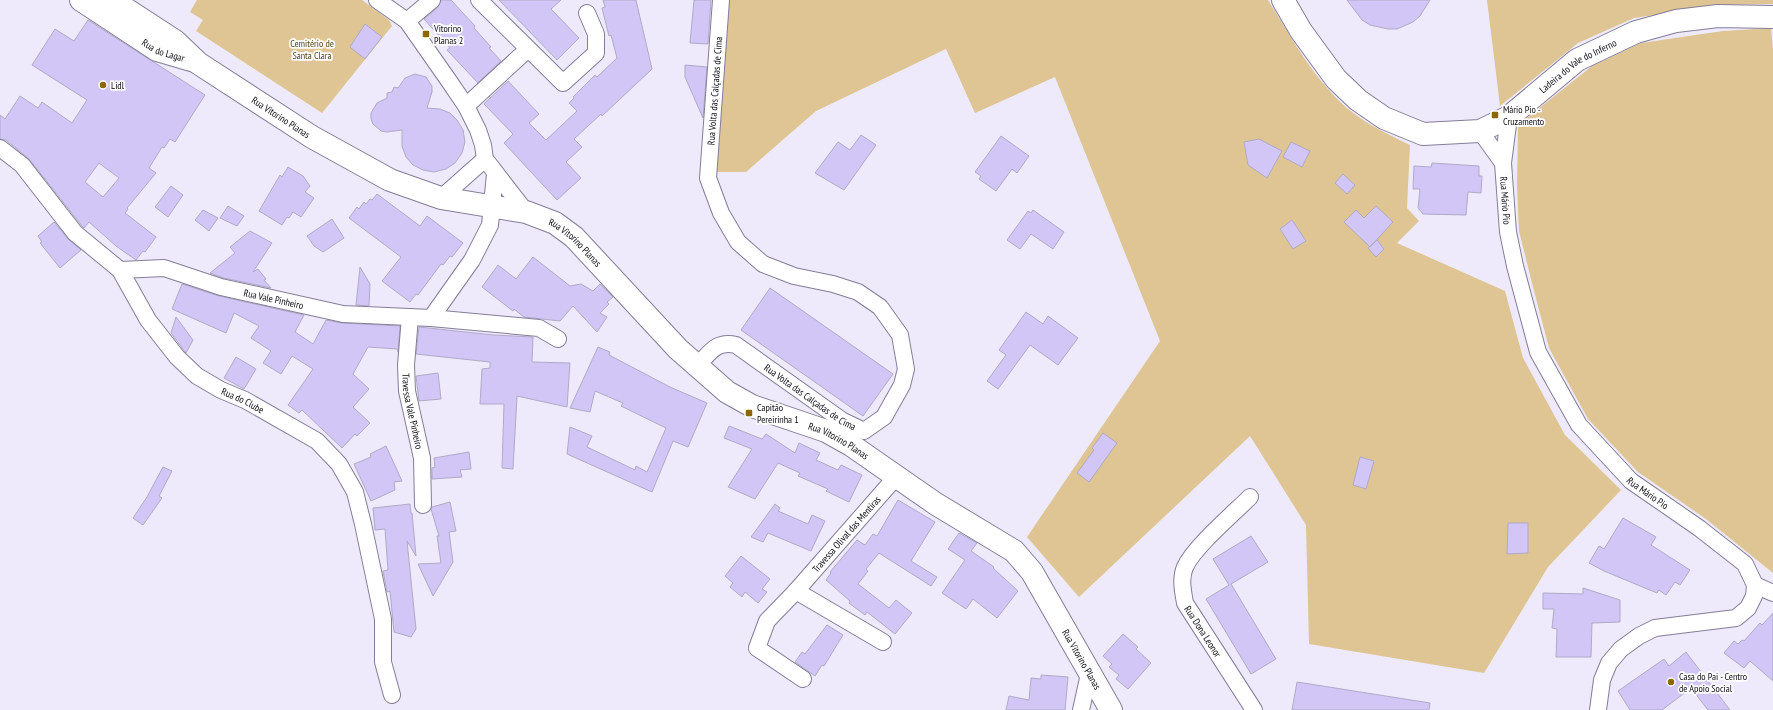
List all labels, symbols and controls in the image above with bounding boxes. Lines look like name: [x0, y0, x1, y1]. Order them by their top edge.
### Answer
place label: Vitorino Planas 2: [433, 22, 463, 47]
marker: Vitorino Planas 2: [421, 29, 431, 39]
street label: Rua do Lagar: [140, 35, 187, 64]
street label: Rua Volta das Calçadas de Cima: [704, 36, 725, 146]
street label: Ladeira do Vale do Inferno: [1536, 36, 1618, 96]
park label: Cemitério de Santa Clara: [290, 37, 334, 62]
place label: Lidl: [111, 79, 125, 92]
marker: Lidl: [98, 80, 108, 90]
street label: Rua Vitorino Planas: [249, 93, 313, 141]
place label: Mário Pio - Cruzamento: [1503, 103, 1544, 128]
marker: Mário Pio - Cruzamento: [1490, 110, 1500, 120]
street label: Rua Mário Pio: [1497, 176, 1514, 225]
street label: Rua Vitorino Planas: [547, 215, 605, 270]
street label: Rua Vale Pinheiro: [243, 286, 305, 312]
street label: Rua Volta das Calçadas de Cima: [762, 361, 858, 433]
street label: Travessa Vale Pinheiro: [400, 373, 426, 450]
street label: Rua do Clube: [220, 384, 266, 416]
place label: Capitão Pereirinha 1: [757, 401, 799, 426]
marker: Capitão Pereirinha 1: [744, 408, 754, 418]
street label: Rua Vitorino Planas: [807, 419, 872, 462]
street label: Rua Mário Pio: [1624, 474, 1671, 512]
street label: Travessa Olival das Mentiras: [809, 492, 884, 575]
street label: Rua Dona Leonor: [1182, 603, 1225, 660]
street label: Rua Vitorino Planas: [1060, 627, 1105, 692]
place label: Casa do Pai - Centro de Apoio Social: [1679, 670, 1747, 695]
marker: Casa do Pai - Centro de Apoio Social: [1666, 677, 1676, 687]

